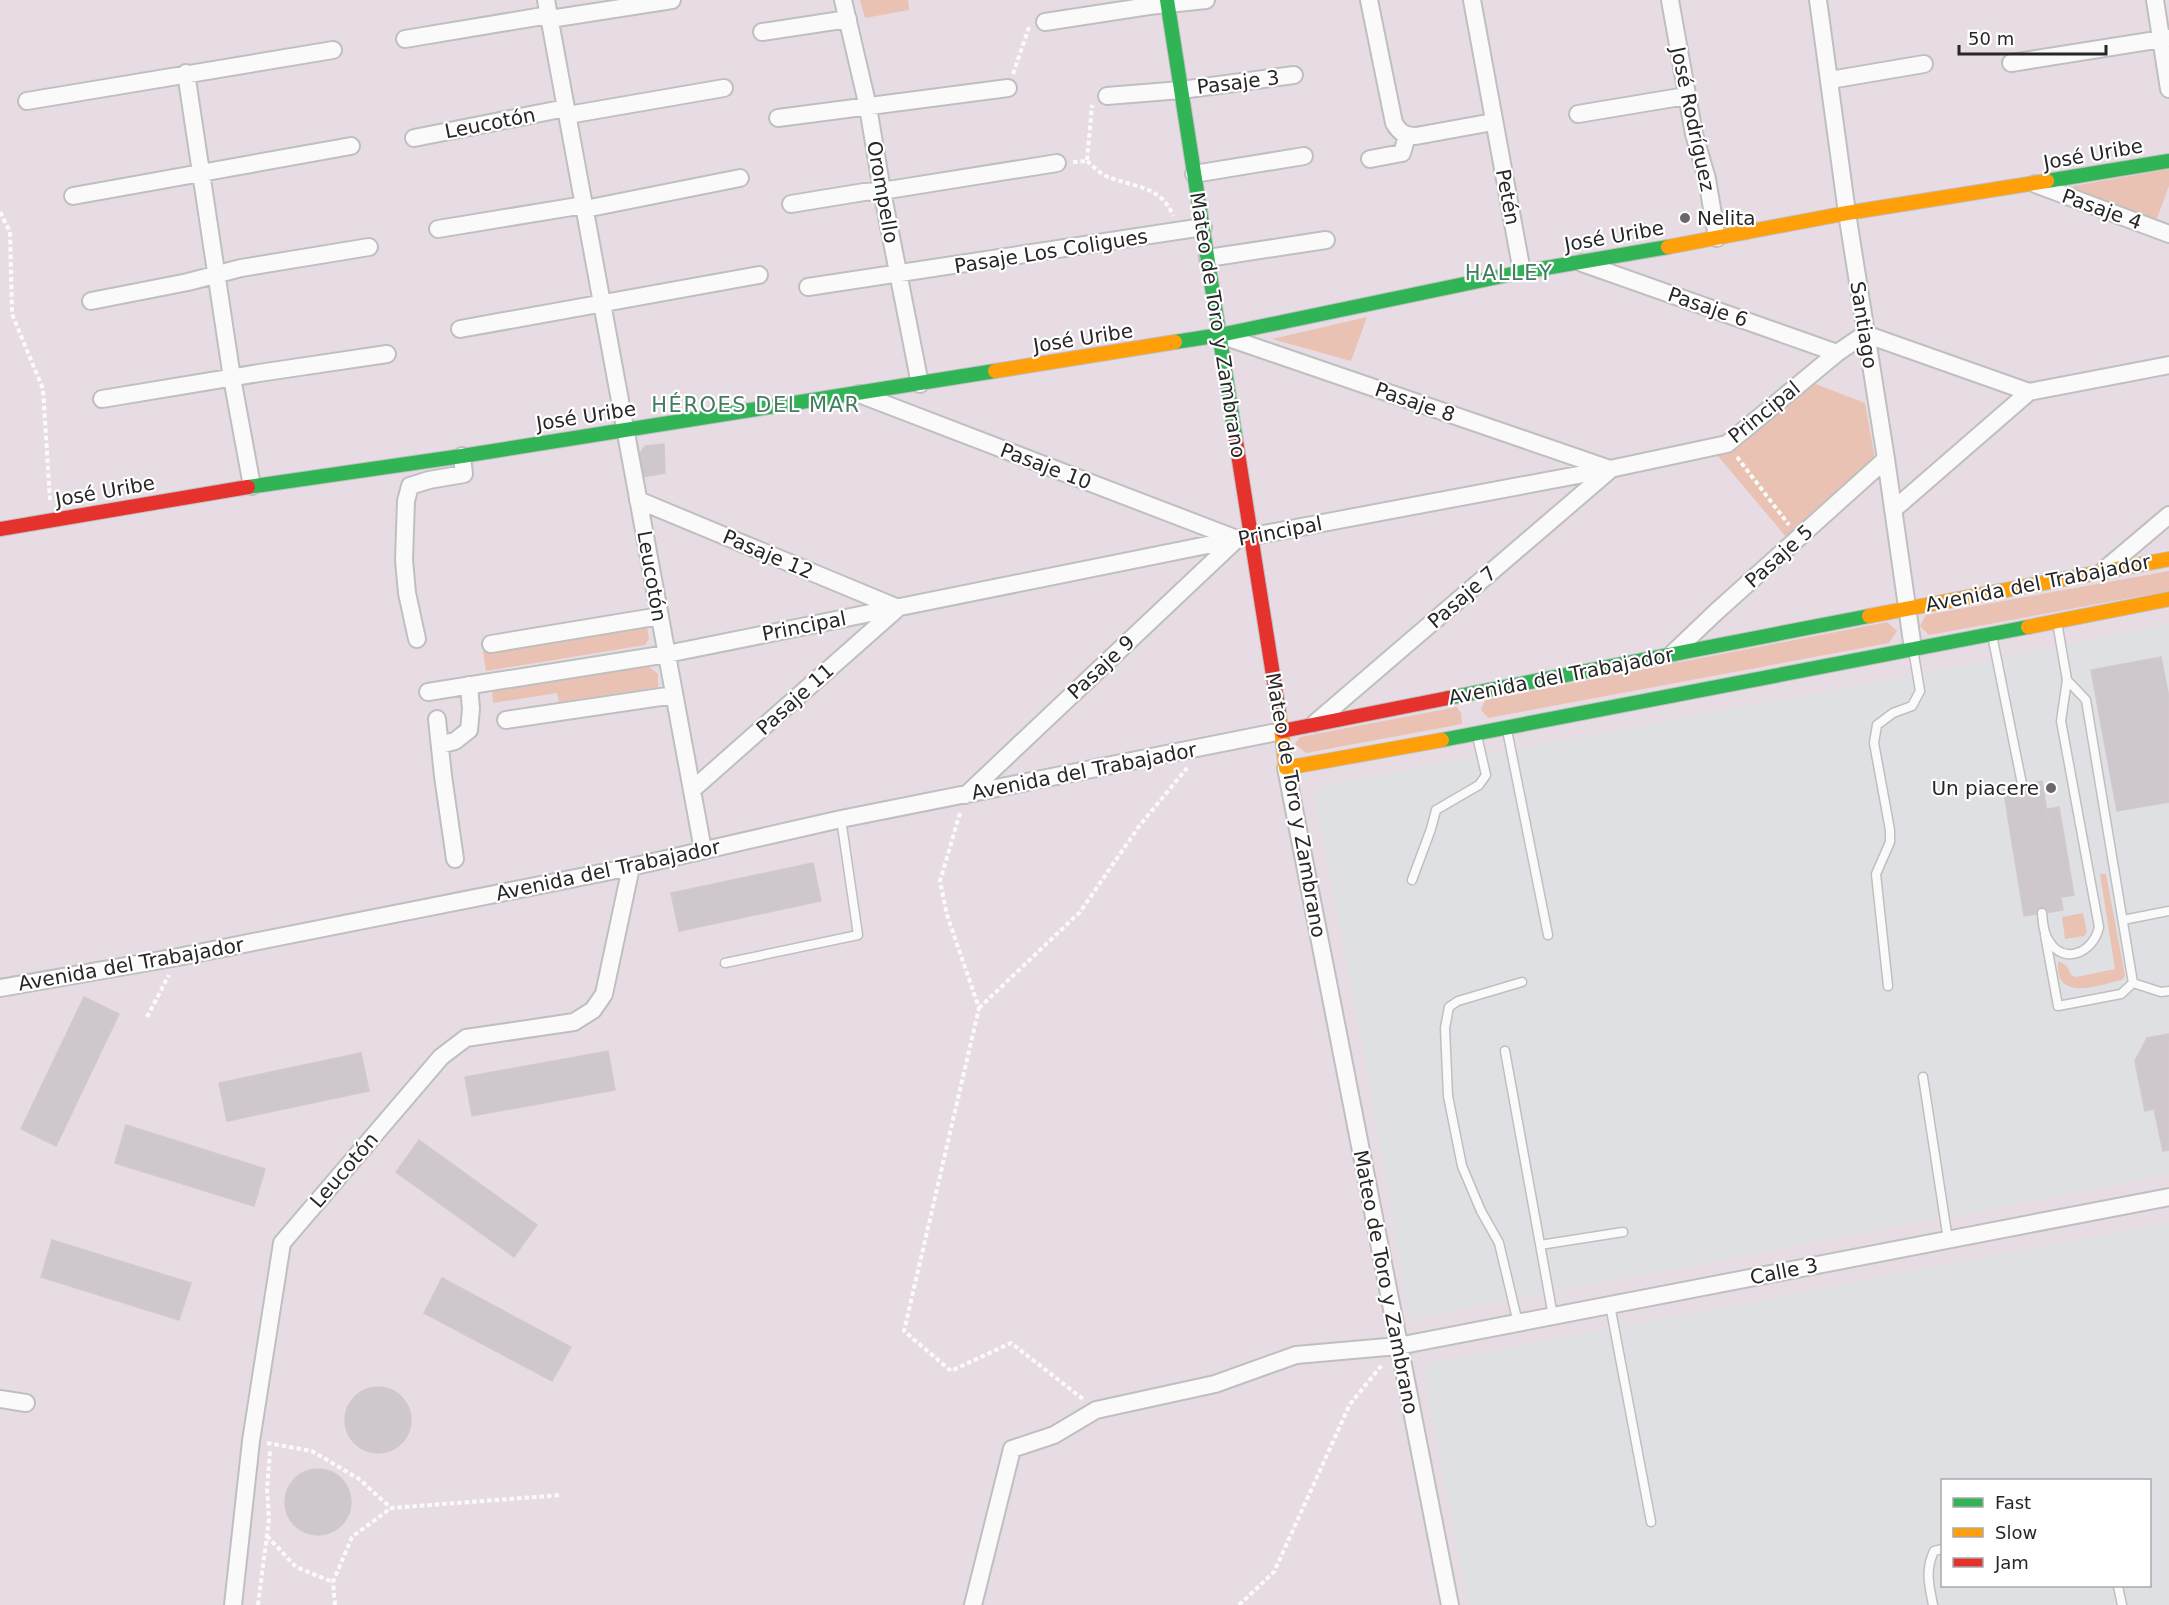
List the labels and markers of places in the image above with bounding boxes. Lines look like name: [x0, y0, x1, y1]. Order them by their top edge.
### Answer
place label: Nelita: [1697, 206, 1755, 230]
marker: Nelita: [1678, 211, 1692, 225]
place label: Un piacere: [1931, 776, 2039, 800]
marker: Un piacere: [2044, 781, 2058, 795]

